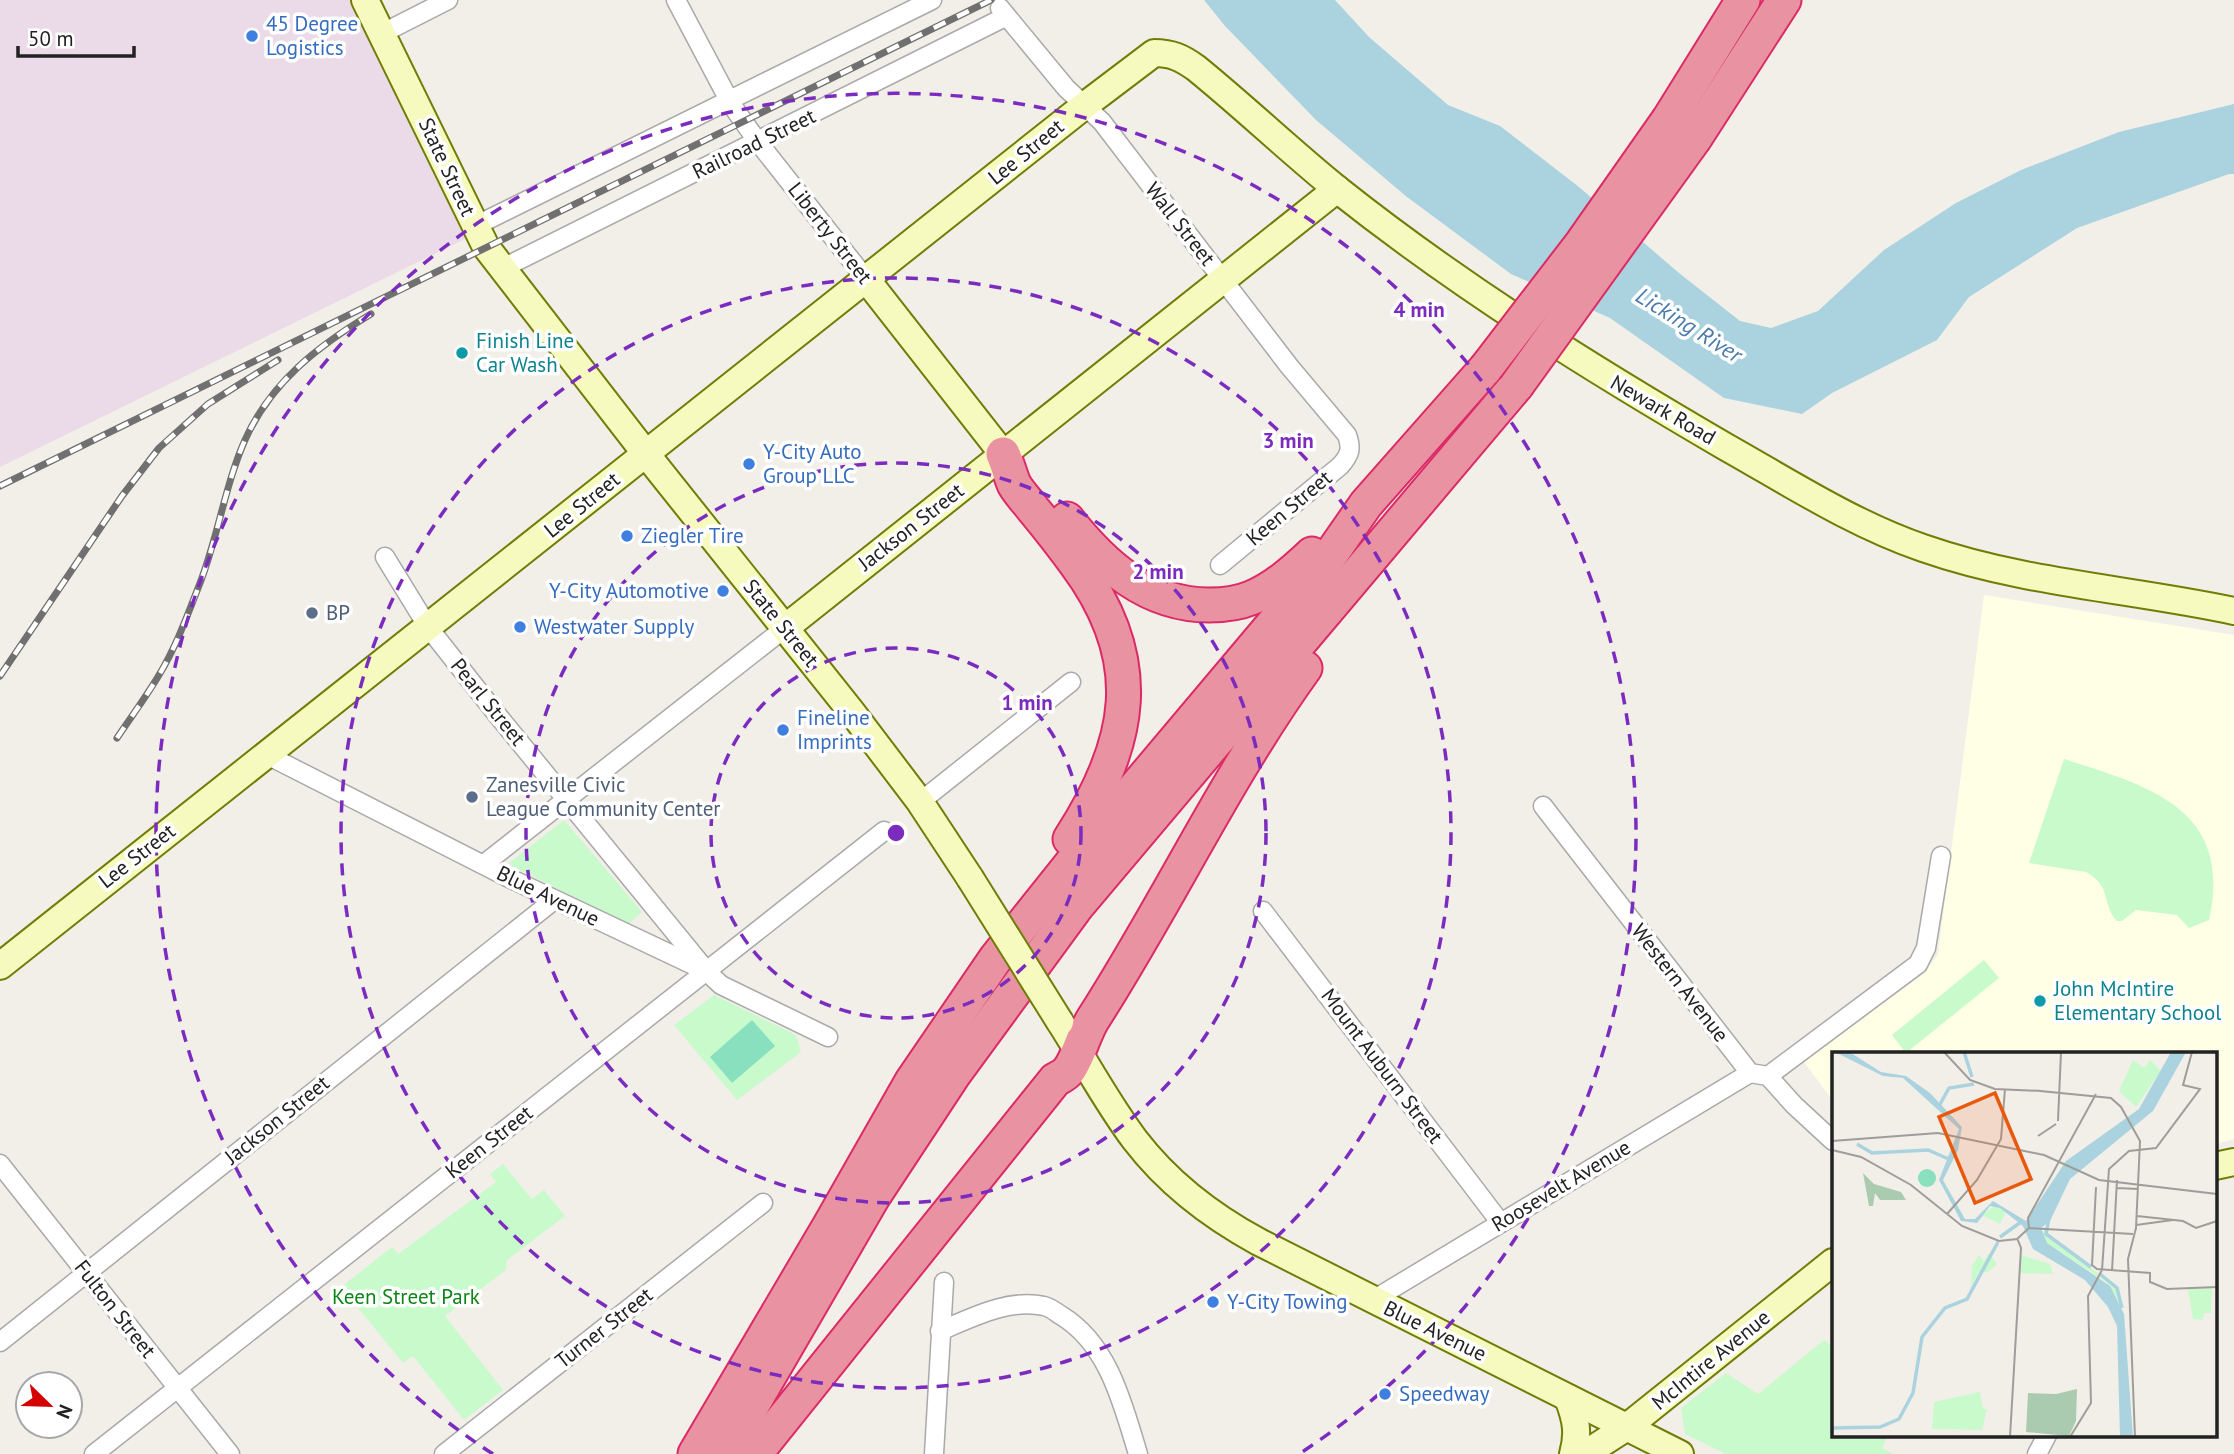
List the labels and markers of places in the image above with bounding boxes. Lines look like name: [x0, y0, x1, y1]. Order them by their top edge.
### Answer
place label: 45 Degree Logistics: [266, 10, 358, 61]
marker: 45 Degree Logistics: [244, 28, 260, 44]
place label: Finish Line Car Wash: [476, 327, 574, 378]
marker: Finish Line Car Wash: [454, 345, 470, 361]
place label: Y-City Auto Group LLC: [763, 438, 861, 489]
marker: Y-City Auto Group LLC: [741, 456, 757, 472]
place label: Ziegler Tire: [641, 522, 744, 549]
marker: Ziegler Tire: [619, 528, 635, 544]
place label: Y-City Automotive: [549, 577, 709, 604]
marker: Y-City Automotive: [715, 583, 731, 599]
place label: BP: [326, 599, 350, 626]
marker: BP: [304, 605, 320, 621]
place label: Westwater Supply: [534, 613, 695, 640]
marker: Westwater Supply: [512, 619, 528, 635]
place label: Fineline Imprints: [797, 704, 872, 755]
marker: Fineline Imprints: [775, 722, 791, 738]
place label: Zanesville Civic League Community Center: [486, 771, 721, 822]
marker: Zanesville Civic League Community Center: [464, 789, 480, 805]
centre of rings: [884, 821, 908, 845]
place label: John McIntire Elementary School: [2053, 975, 2221, 1026]
marker: John McIntire Elementary School: [2032, 993, 2048, 1009]
place label: Y-City Towing: [1227, 1288, 1348, 1315]
marker: Y-City Towing: [1205, 1294, 1221, 1310]
place label: Speedway: [1399, 1380, 1490, 1407]
marker: Speedway: [1377, 1386, 1393, 1402]

